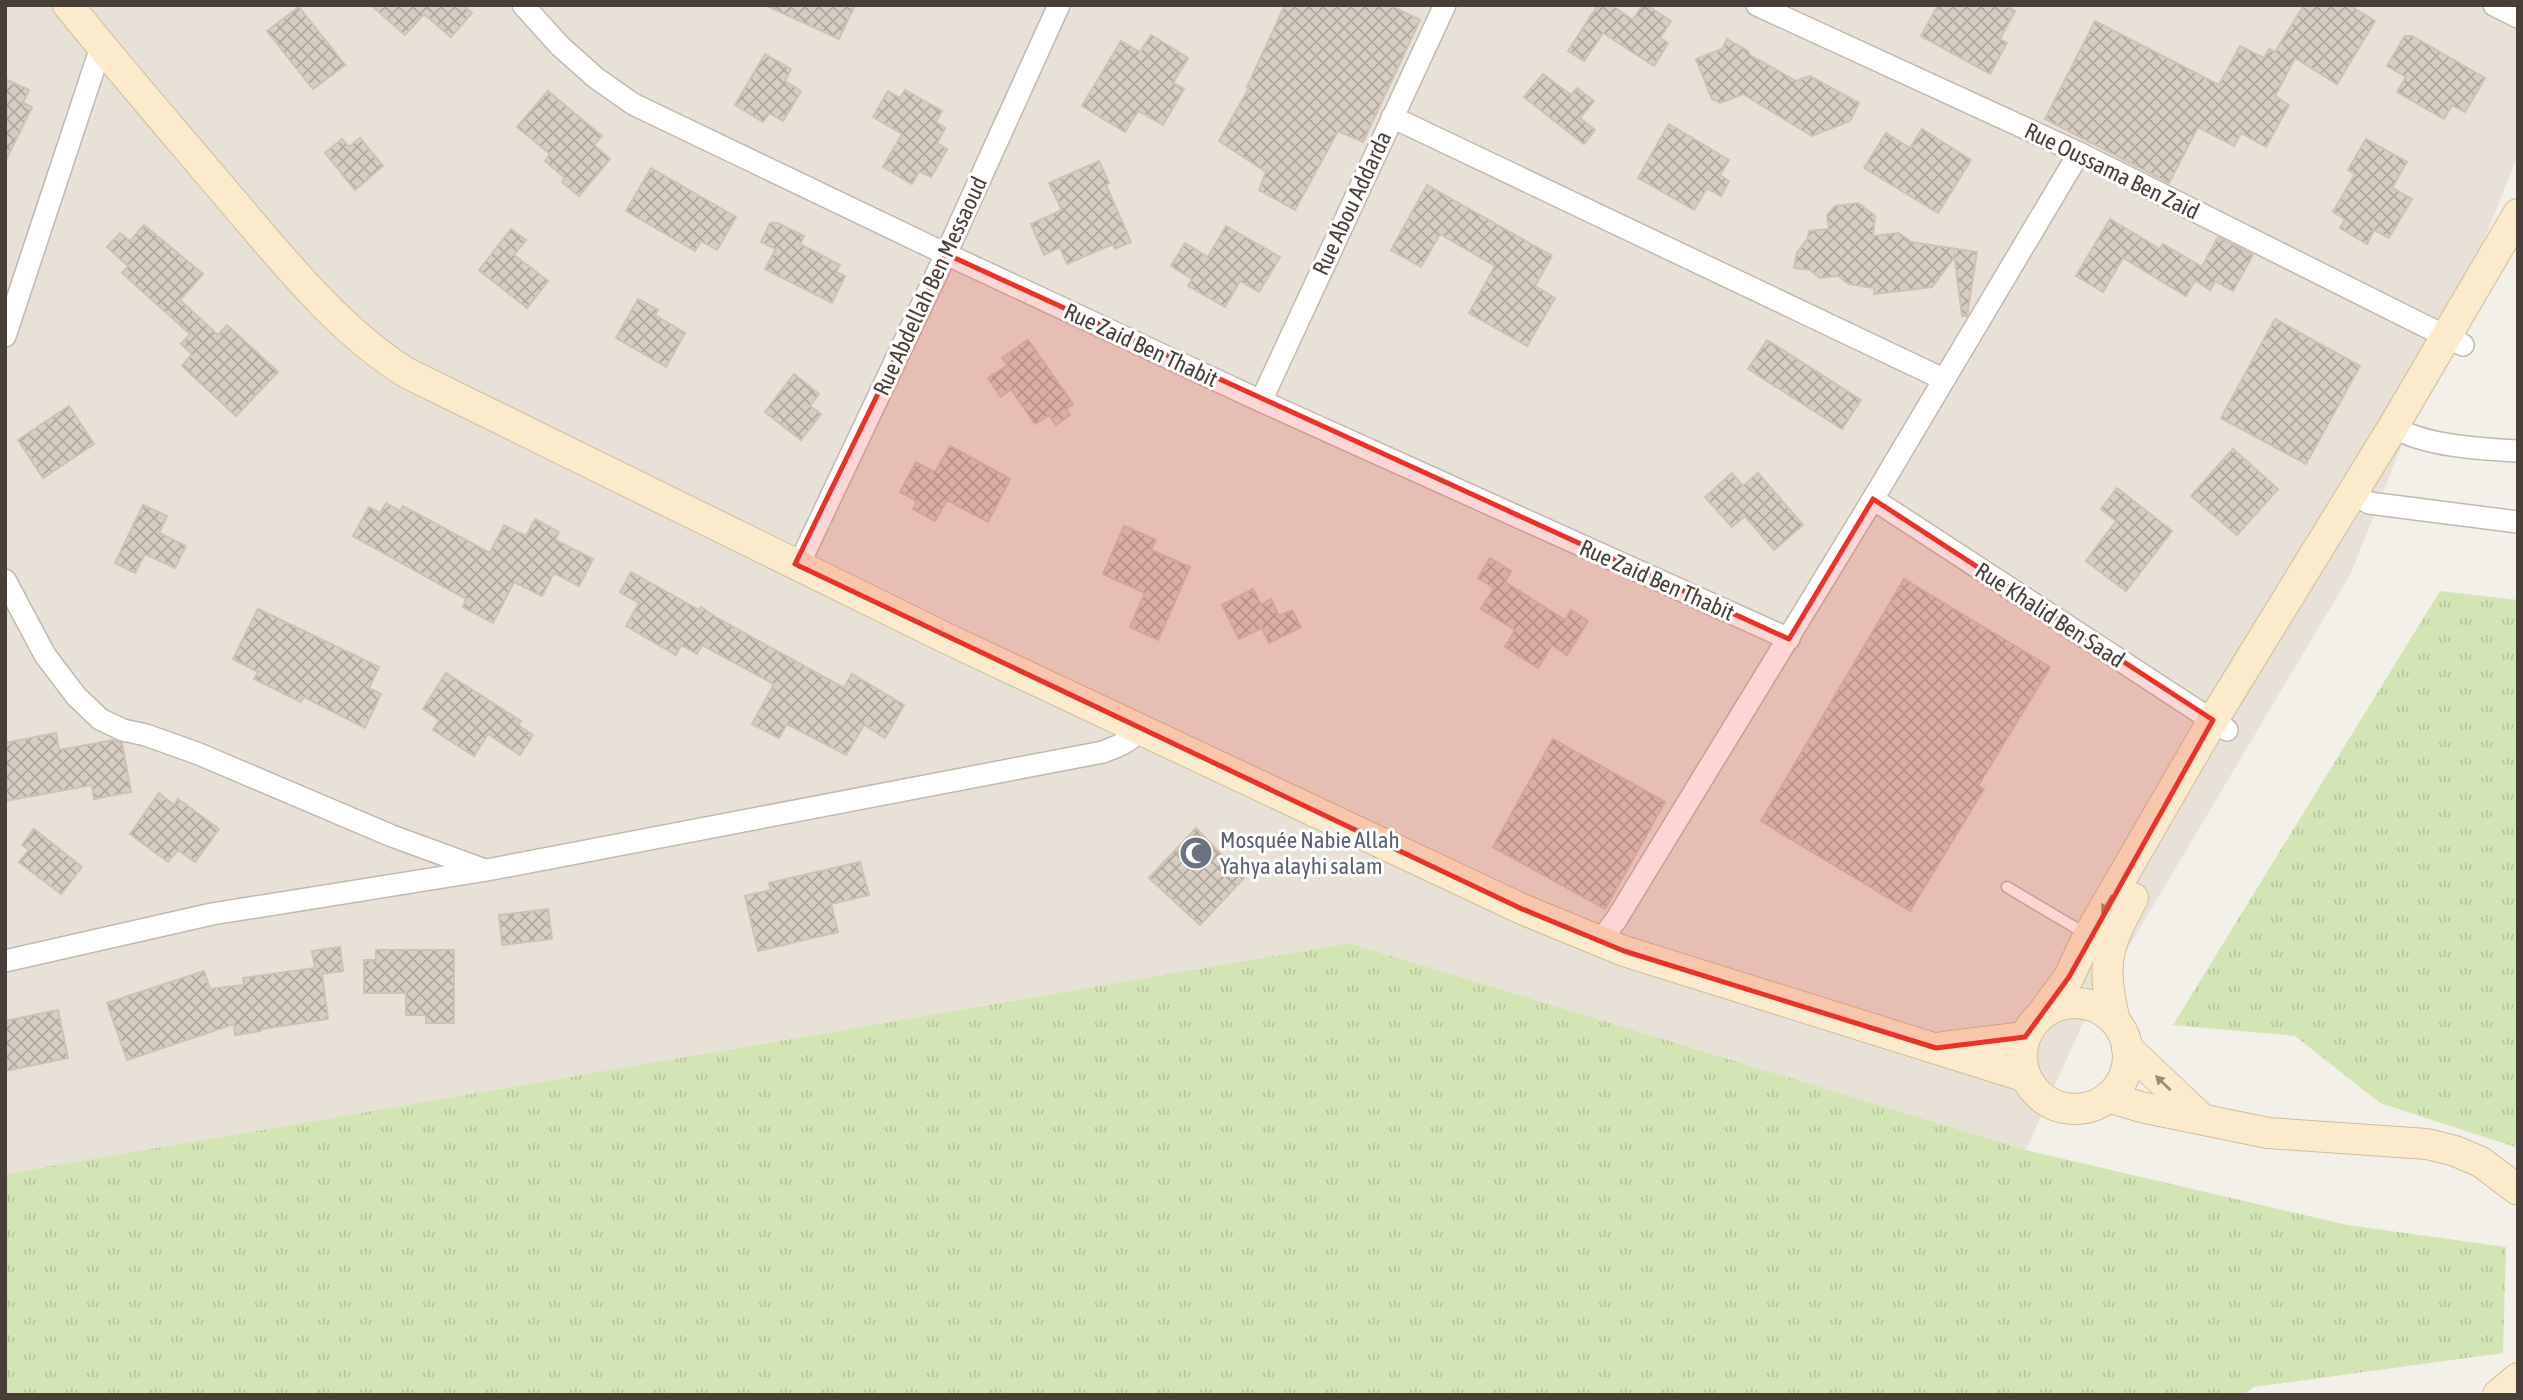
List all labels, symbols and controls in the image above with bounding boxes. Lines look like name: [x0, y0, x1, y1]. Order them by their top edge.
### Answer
street label: Rue Oussama Ben Zaid: [2020, 117, 2204, 225]
street label: Rue Abou Addarda: [1307, 127, 1397, 279]
street label: Rue Abdellah Ben Messaoud: [868, 173, 992, 399]
street label: Rue Zaid Ben Thabit: [1060, 298, 1222, 392]
street label: Rue Zaid Ben Thabit: [1576, 534, 1738, 626]
street label: Rue Khalid Ben Saad: [1971, 557, 2129, 673]
place label: Mosquée Nabie Allah Yahya alayhi salam: [1220, 827, 1400, 879]
mosque icon: Mosquée Nabie Allah Yahya alayhi salam: [1177, 834, 1215, 872]
one-way arrow: [2101, 894, 2113, 914]
one-way arrow: [2155, 1075, 2172, 1092]

